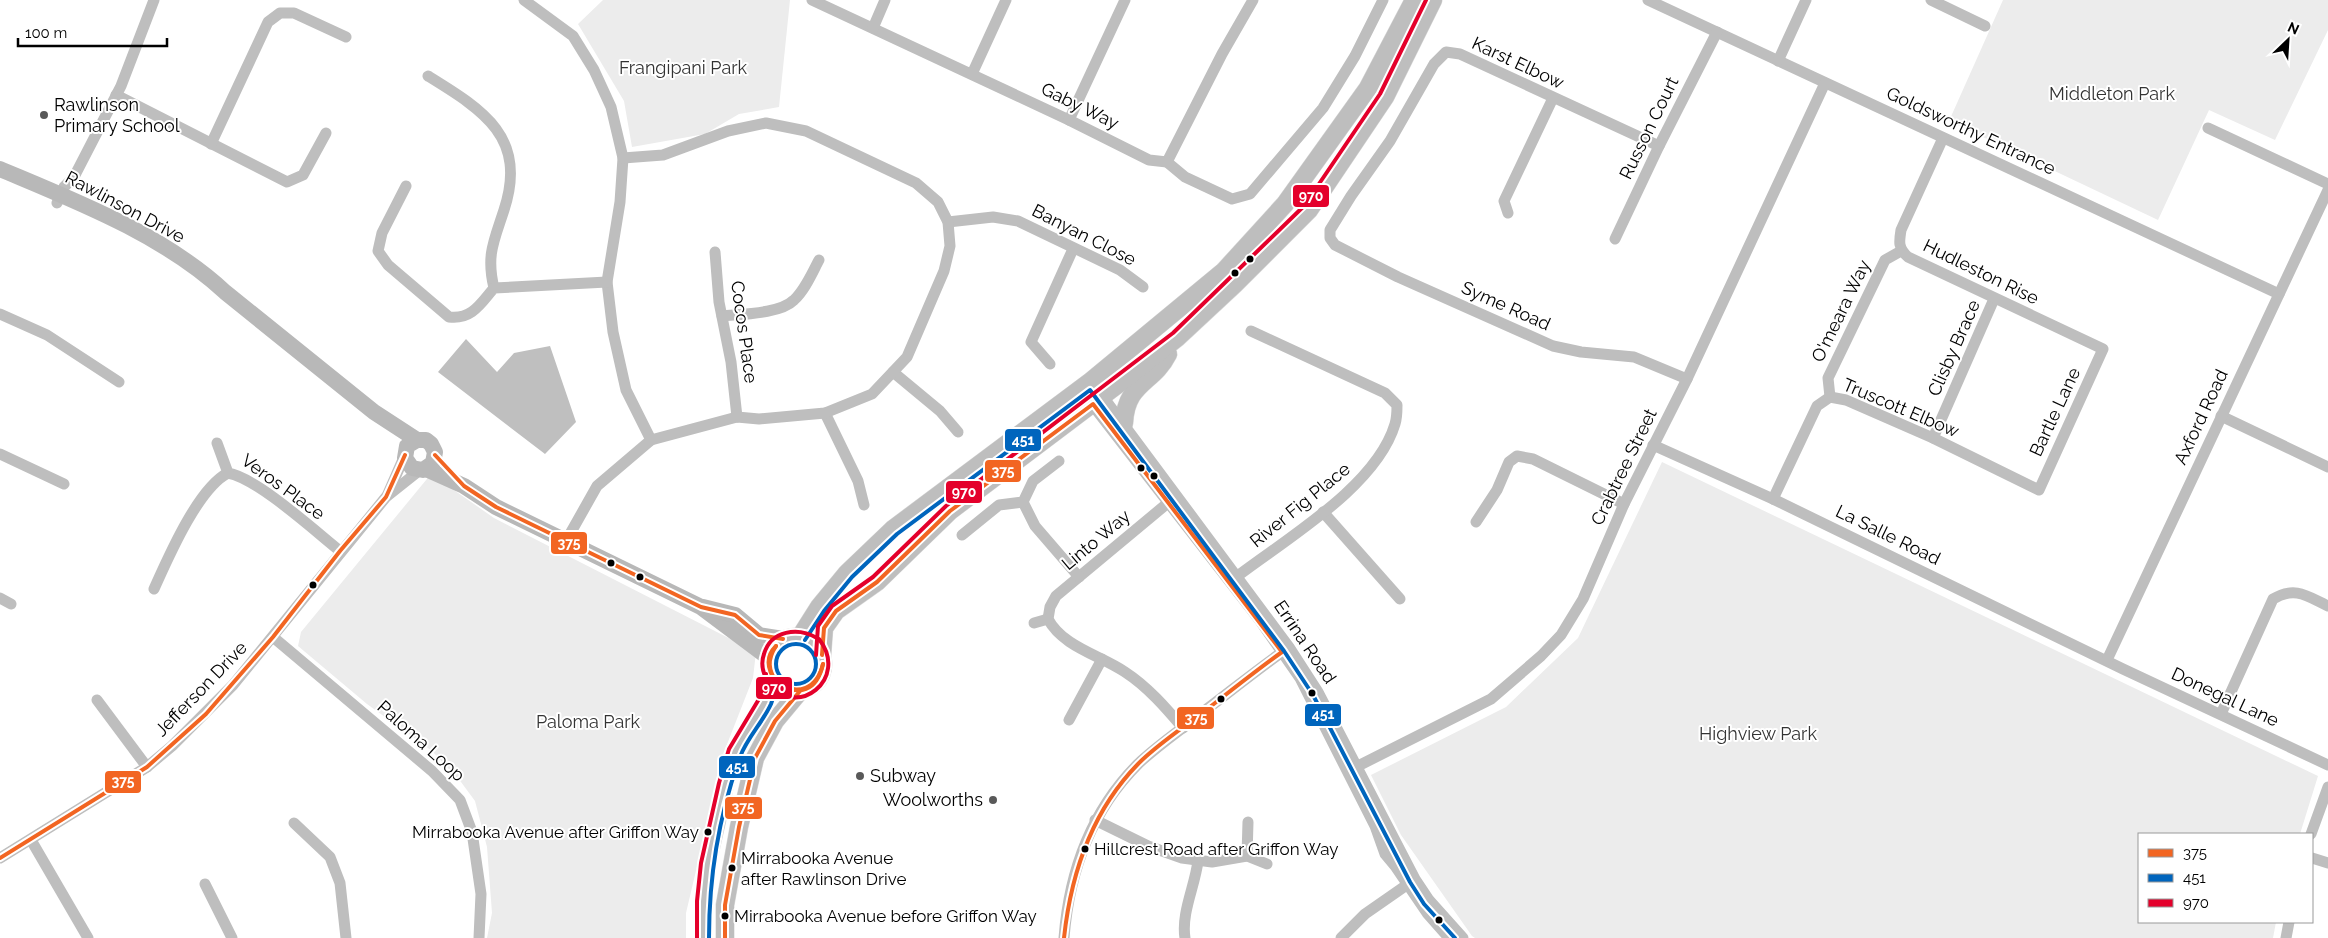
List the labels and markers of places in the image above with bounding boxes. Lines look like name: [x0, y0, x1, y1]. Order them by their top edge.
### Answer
place label: Rawlinson Primary School: [54, 94, 180, 136]
marker: Rawlinson Primary School: [38, 109, 50, 121]
unlabelled marker: [1245, 254, 1255, 264]
unlabelled marker: [1230, 268, 1240, 278]
unlabelled marker: [1136, 463, 1146, 473]
unlabelled marker: [1149, 471, 1159, 481]
unlabelled marker: [606, 558, 616, 568]
unlabelled marker: [635, 572, 645, 582]
unlabelled marker: [308, 580, 318, 590]
unlabelled marker: [1307, 688, 1317, 698]
unlabelled marker: [1216, 694, 1226, 704]
place label: Subway: [870, 765, 936, 786]
marker: Subway: [854, 770, 866, 782]
place label: Woolworths: [883, 789, 983, 810]
marker: Woolworths: [987, 794, 999, 806]
place label: Mirrabooka Avenue after Griffon Way: [412, 822, 699, 842]
marker: Mirrabooka Avenue after Griffon Way: [703, 827, 713, 837]
place label: Hillcrest Road after Griffon Way: [1094, 839, 1338, 859]
marker: Hillcrest Road after Griffon Way: [1080, 844, 1090, 854]
place label: Mirrabooka Avenue after Rawlinson Drive: [741, 848, 906, 889]
marker: Mirrabooka Avenue after Rawlinson Drive: [727, 863, 737, 873]
place label: Mirrabooka Avenue before Griffon Way: [734, 906, 1037, 926]
marker: Mirrabooka Avenue before Griffon Way: [720, 911, 730, 921]
unlabelled marker: [1434, 915, 1444, 925]

